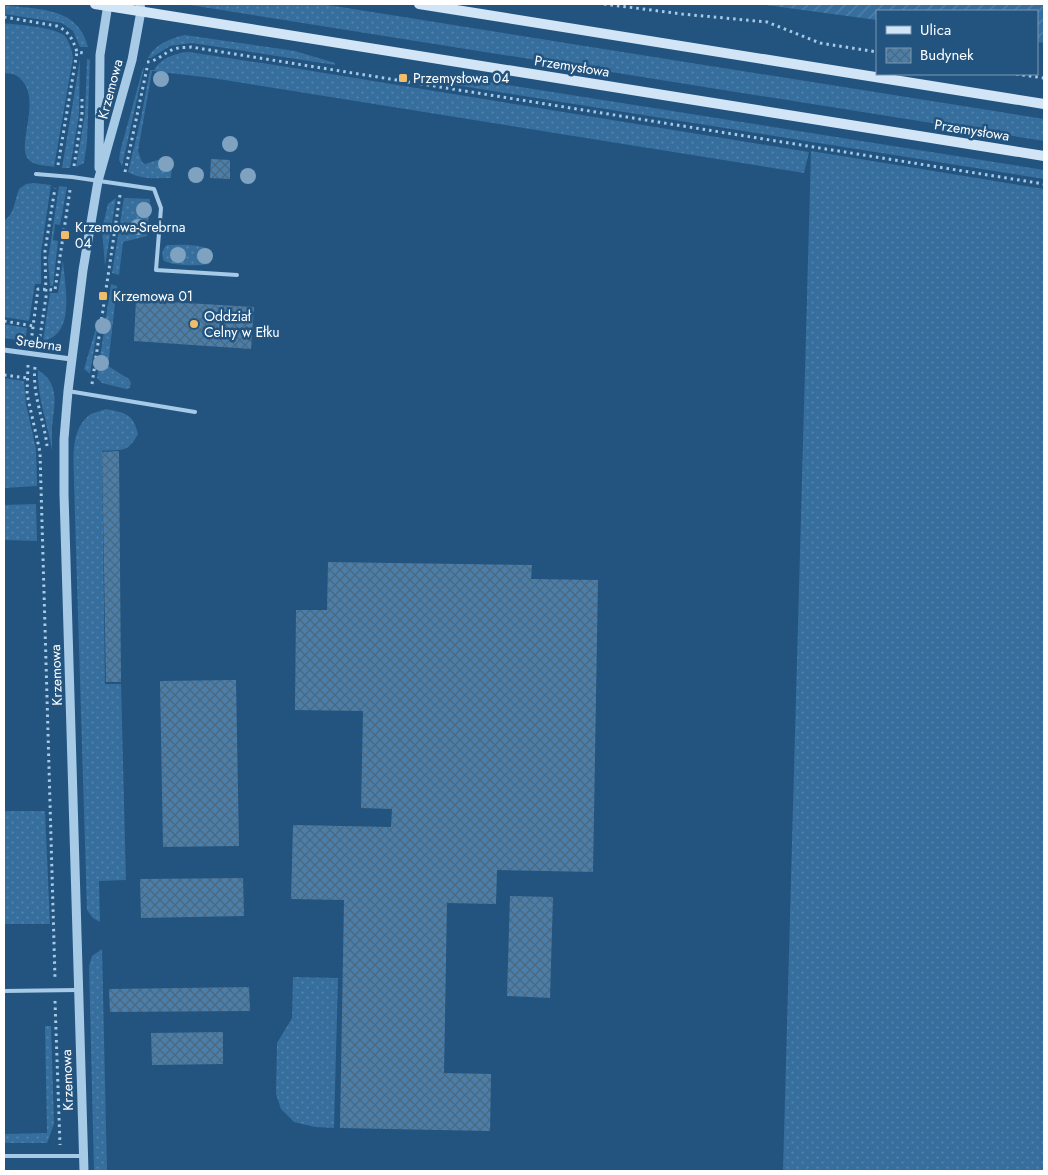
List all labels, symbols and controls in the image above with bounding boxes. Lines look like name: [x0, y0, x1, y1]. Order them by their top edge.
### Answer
legend: [876, 10, 1038, 75]
text: Ulica: [920, 19, 951, 41]
text: Budynek: [920, 44, 974, 66]
street label: Przemysłowa: [533, 50, 611, 82]
street label: Krzemowa: [92, 57, 128, 121]
place label: Przemysłowa 04: [413, 68, 509, 88]
marker: Przemysłowa 04: [397, 72, 409, 84]
street label: Przemysłowa: [933, 114, 1011, 146]
place label: Krzemowa-Srebrna 04: [75, 217, 185, 253]
marker: Krzemowa-Srebrna 04: [59, 229, 71, 241]
place label: Krzemowa 01: [113, 286, 193, 306]
marker: Krzemowa 01: [97, 290, 109, 302]
place label: Oddział Celny w Ełku: [204, 306, 280, 342]
marker: Oddział Celny w Ełku: [188, 318, 200, 330]
street label: Srebrna: [15, 330, 63, 356]
street label: Krzemowa: [45, 644, 67, 706]
street label: Krzemowa: [56, 1049, 78, 1111]

